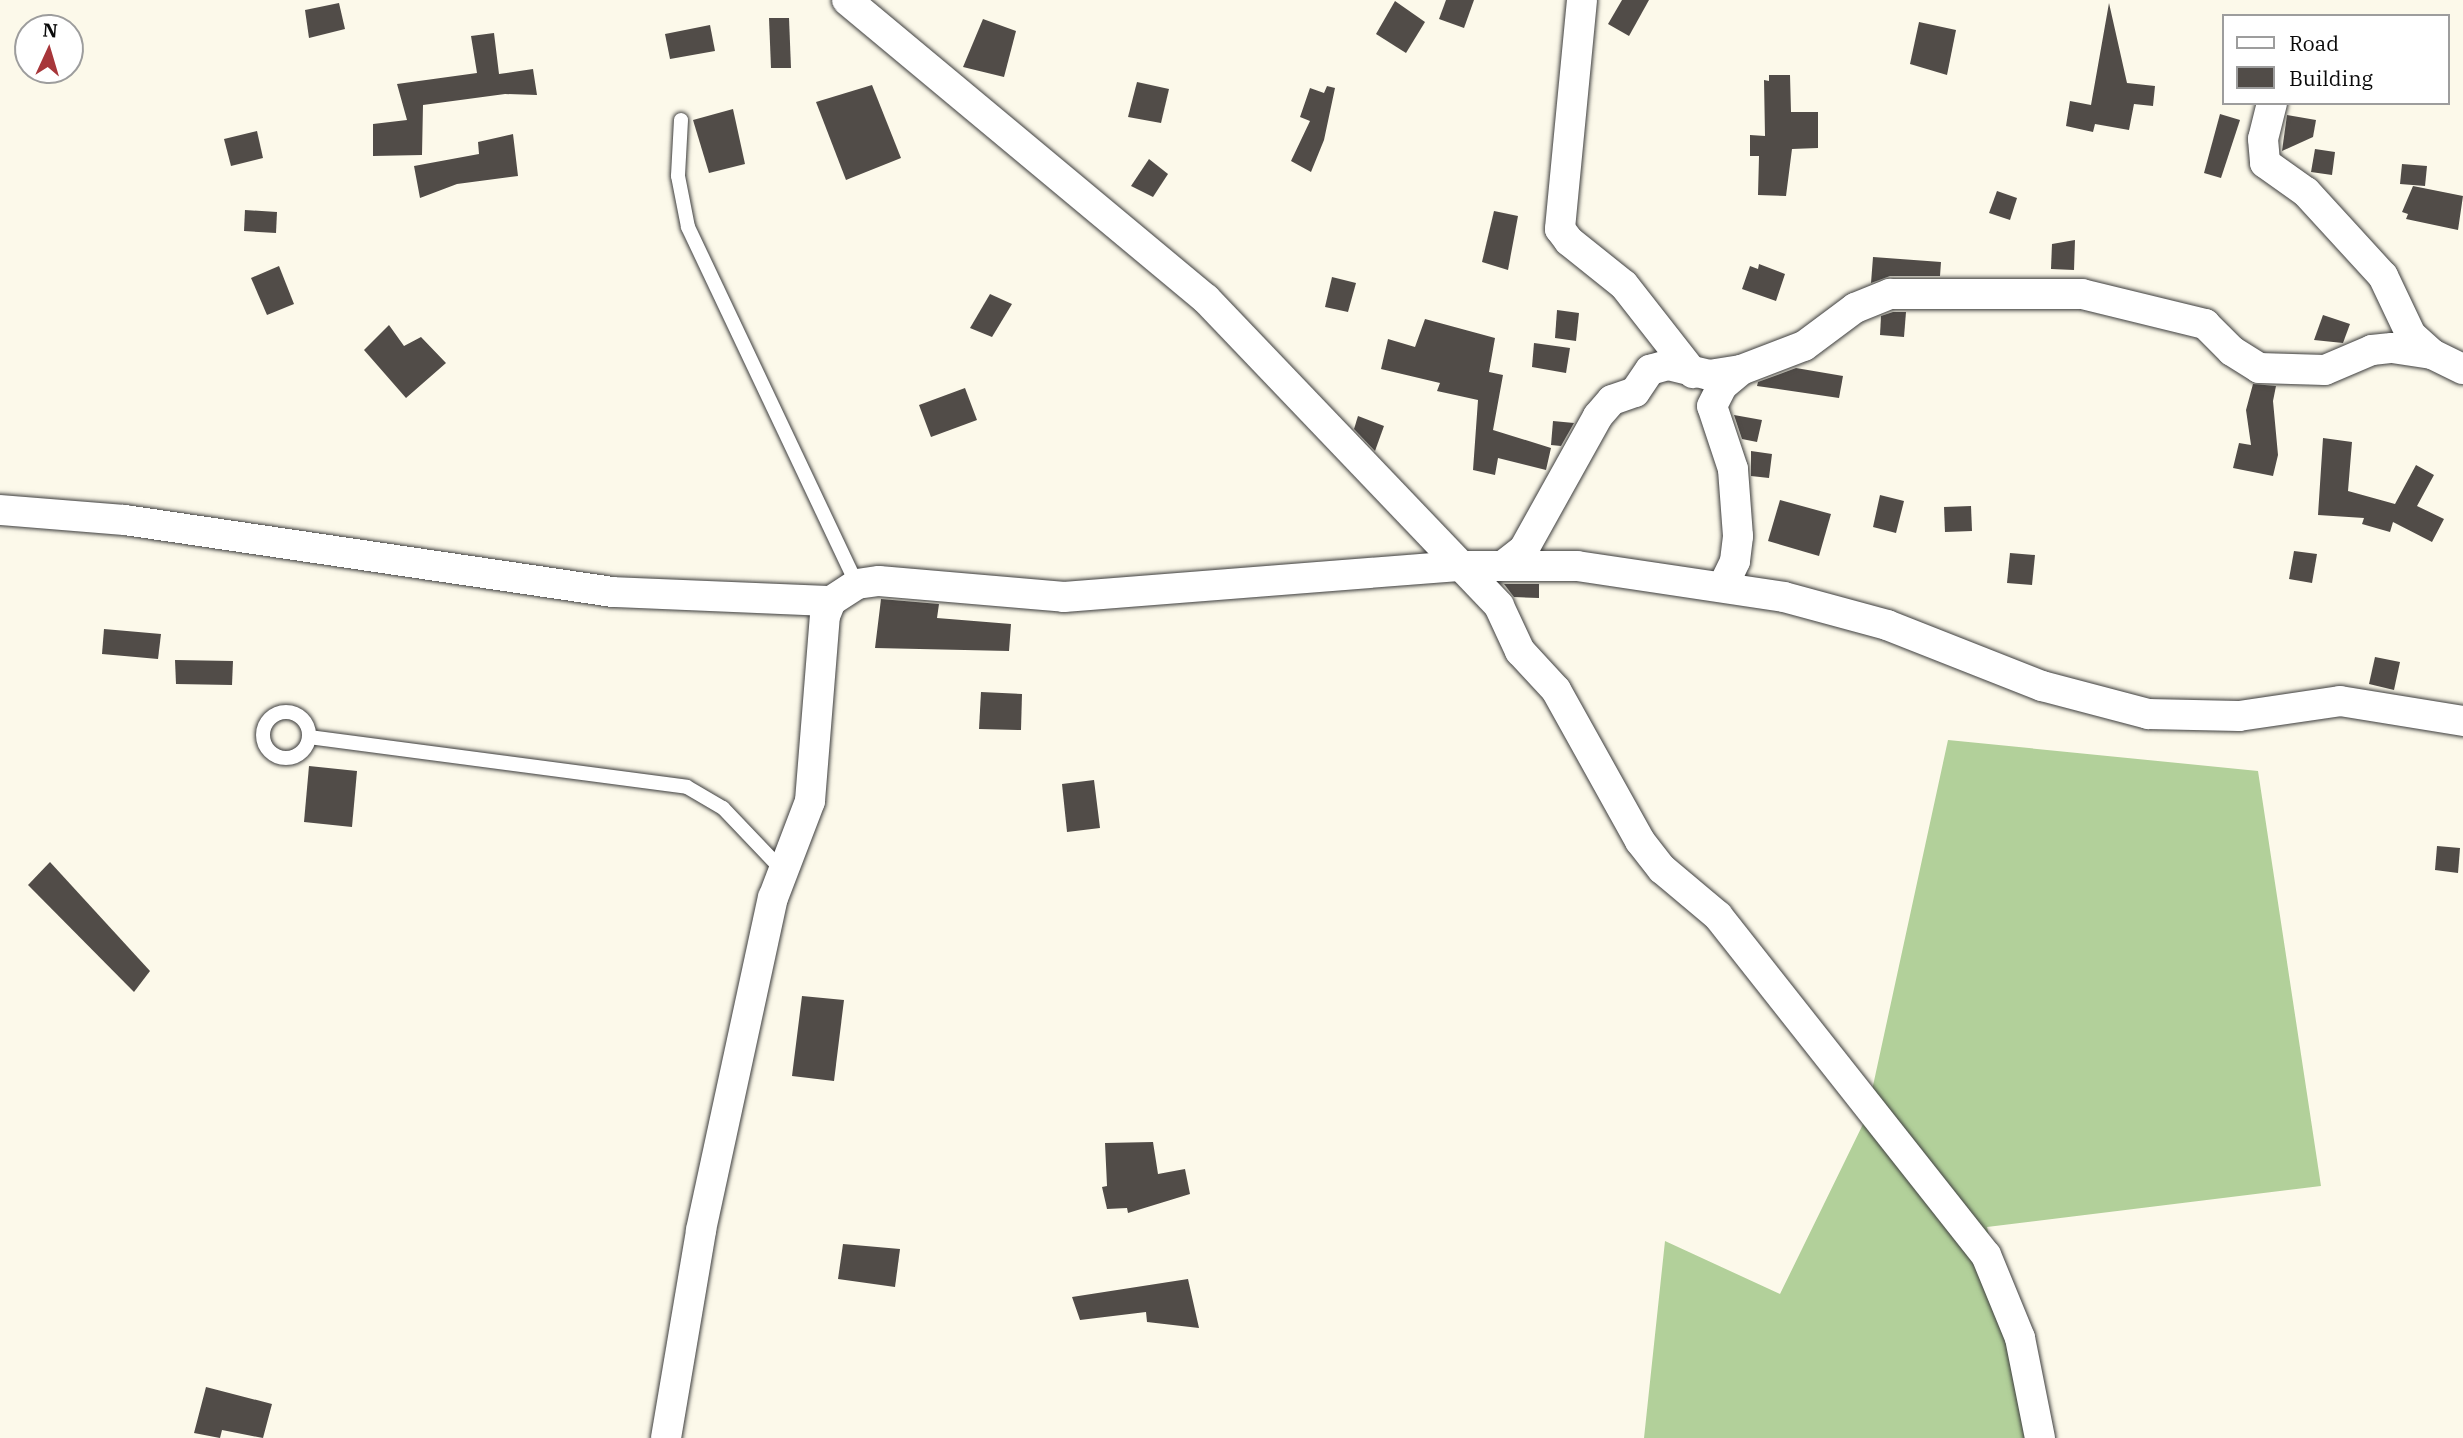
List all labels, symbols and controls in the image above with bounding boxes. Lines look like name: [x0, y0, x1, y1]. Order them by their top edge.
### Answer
north arrow: [14, 14, 84, 84]
legend: [2222, 14, 2449, 105]
text: N: [42, 18, 59, 43]
text: Road: [2289, 29, 2339, 57]
text: Building: [2289, 64, 2373, 92]

